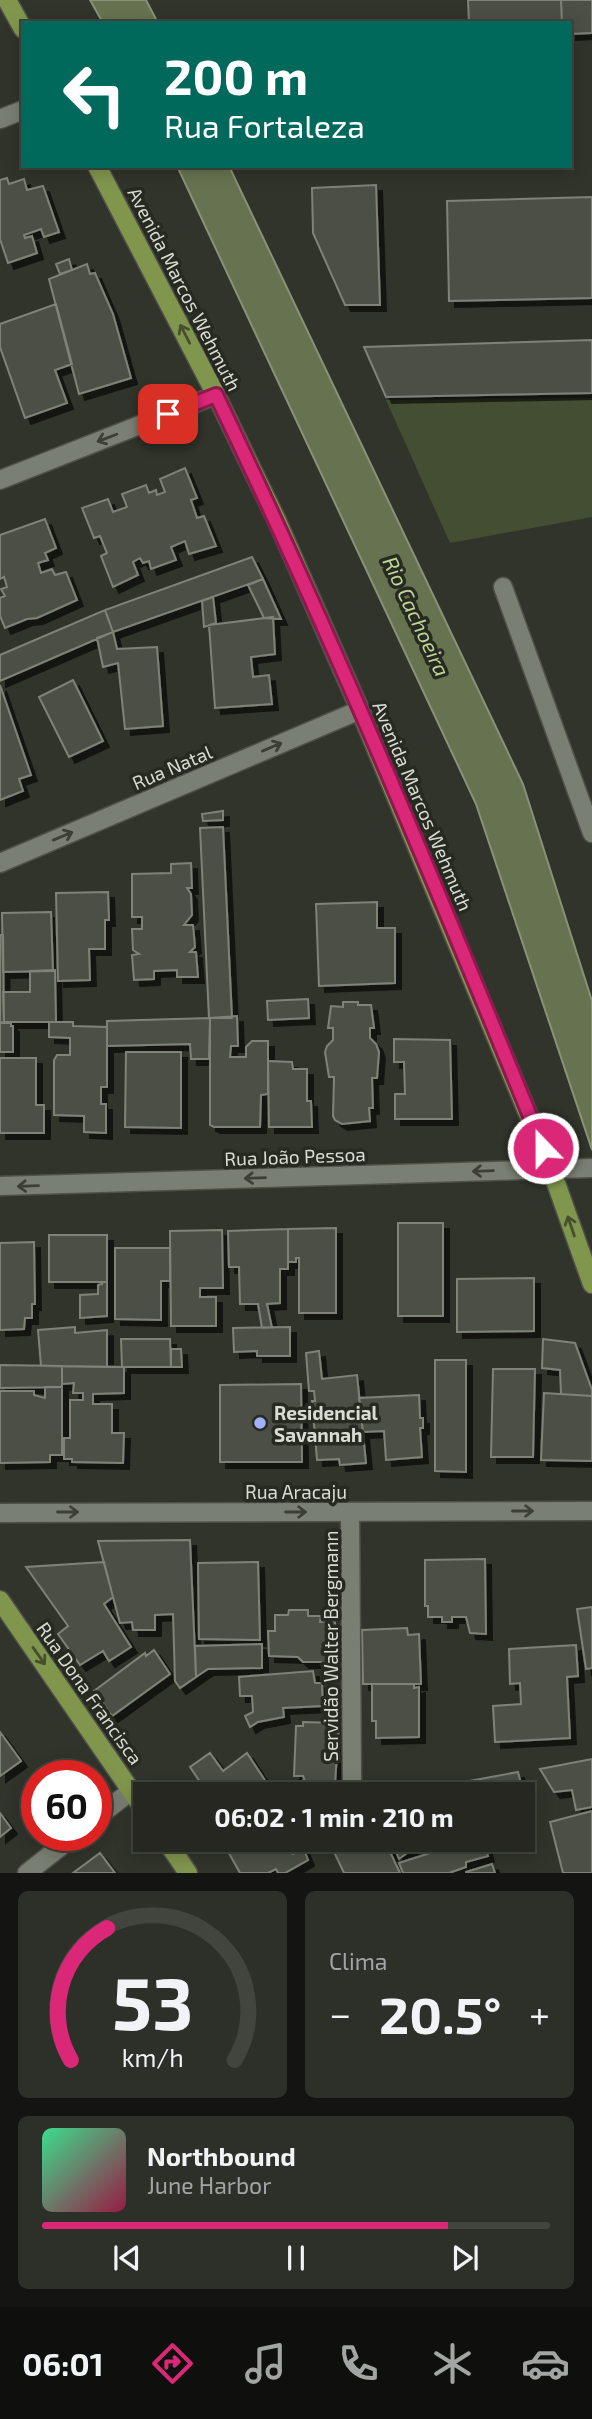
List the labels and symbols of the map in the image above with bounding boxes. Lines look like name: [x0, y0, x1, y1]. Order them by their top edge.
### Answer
street label: Avenida Marcos Wehmuth: [124, 183, 246, 395]
one-way arrow: [178, 324, 191, 345]
pin: [138, 384, 198, 444]
one-way arrow: [97, 432, 119, 445]
water label: Rio Cachoeira: [378, 552, 456, 680]
street label: Avenida Marcos Wehmuth: [368, 698, 478, 914]
street label: Rua Natal: [129, 740, 216, 794]
one-way arrow: [261, 740, 282, 753]
one-way arrow: [52, 829, 73, 842]
position arrow: [506, 1111, 580, 1185]
street label: Rua João Pessoa: [224, 1142, 366, 1170]
one-way arrow: [472, 1164, 495, 1177]
one-way arrow: [244, 1172, 267, 1185]
one-way arrow: [17, 1179, 40, 1192]
one-way arrow: [564, 1216, 577, 1238]
place label: Residencial Savannah: [274, 1401, 378, 1446]
marker: Residencial Savannah: [252, 1415, 268, 1431]
street label: Rua Aracaju: [245, 1480, 347, 1503]
one-way arrow: [511, 1504, 534, 1518]
one-way arrow: [56, 1505, 79, 1519]
one-way arrow: [284, 1505, 307, 1519]
street label: Servidão Walter Bergmann: [319, 1530, 342, 1762]
street label: Rua Dona Francisca: [32, 1617, 148, 1769]
one-way arrow: [32, 1646, 46, 1665]
speed limit sign: 60: [21, 1760, 112, 1851]

